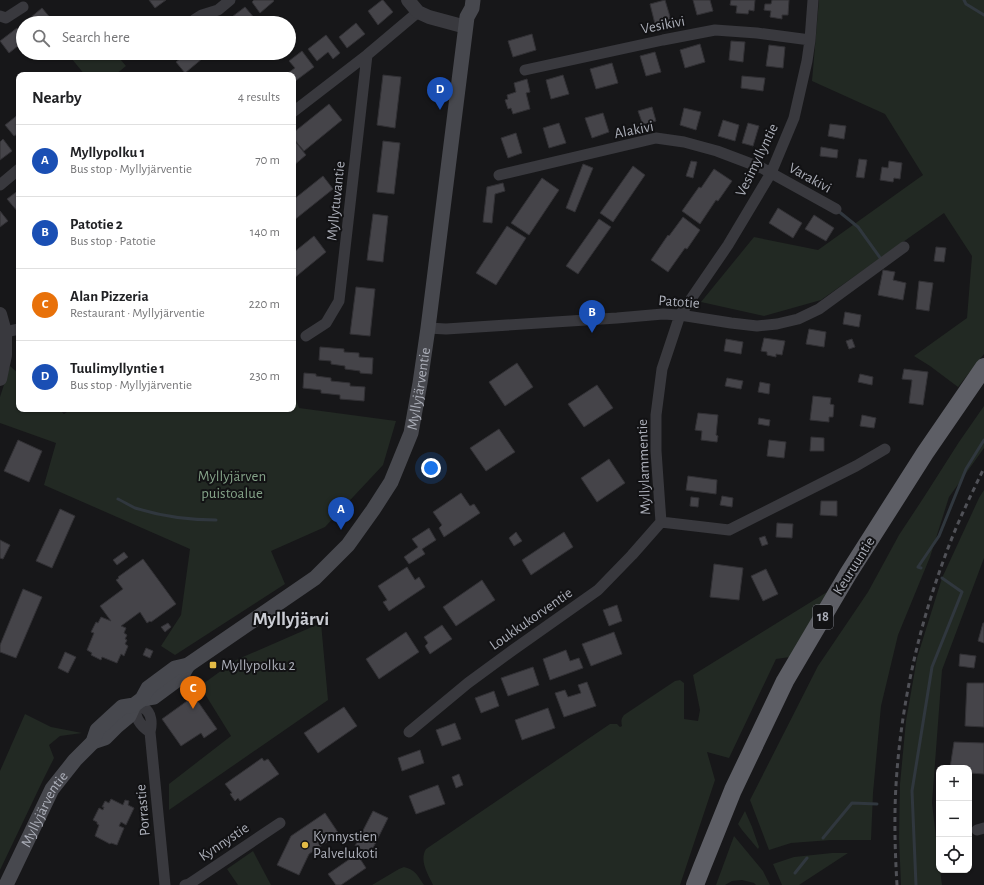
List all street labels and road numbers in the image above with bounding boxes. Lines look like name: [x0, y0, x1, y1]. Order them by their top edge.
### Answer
street label: Vesikivi: [640, 13, 686, 37]
street label: Alakivi: [613, 119, 655, 141]
street label: Vesimyllyntie: [733, 121, 781, 199]
street label: Myllytuvantie: [324, 160, 348, 242]
street label: Varakivi: [786, 160, 834, 196]
street label: Patotie: [658, 293, 700, 311]
street label: Myllyjärventie: [404, 346, 433, 431]
street label: Myllylammentie: [635, 419, 653, 515]
street label: Keuruuntie: [830, 534, 878, 598]
street label: Loukkukorventie: [487, 585, 575, 653]
road number: 18: [813, 605, 833, 629]
street label: Myllyjärventie: [18, 768, 71, 849]
street label: Porrastie: [133, 783, 153, 836]
street label: Kynnystie: [196, 820, 252, 864]

